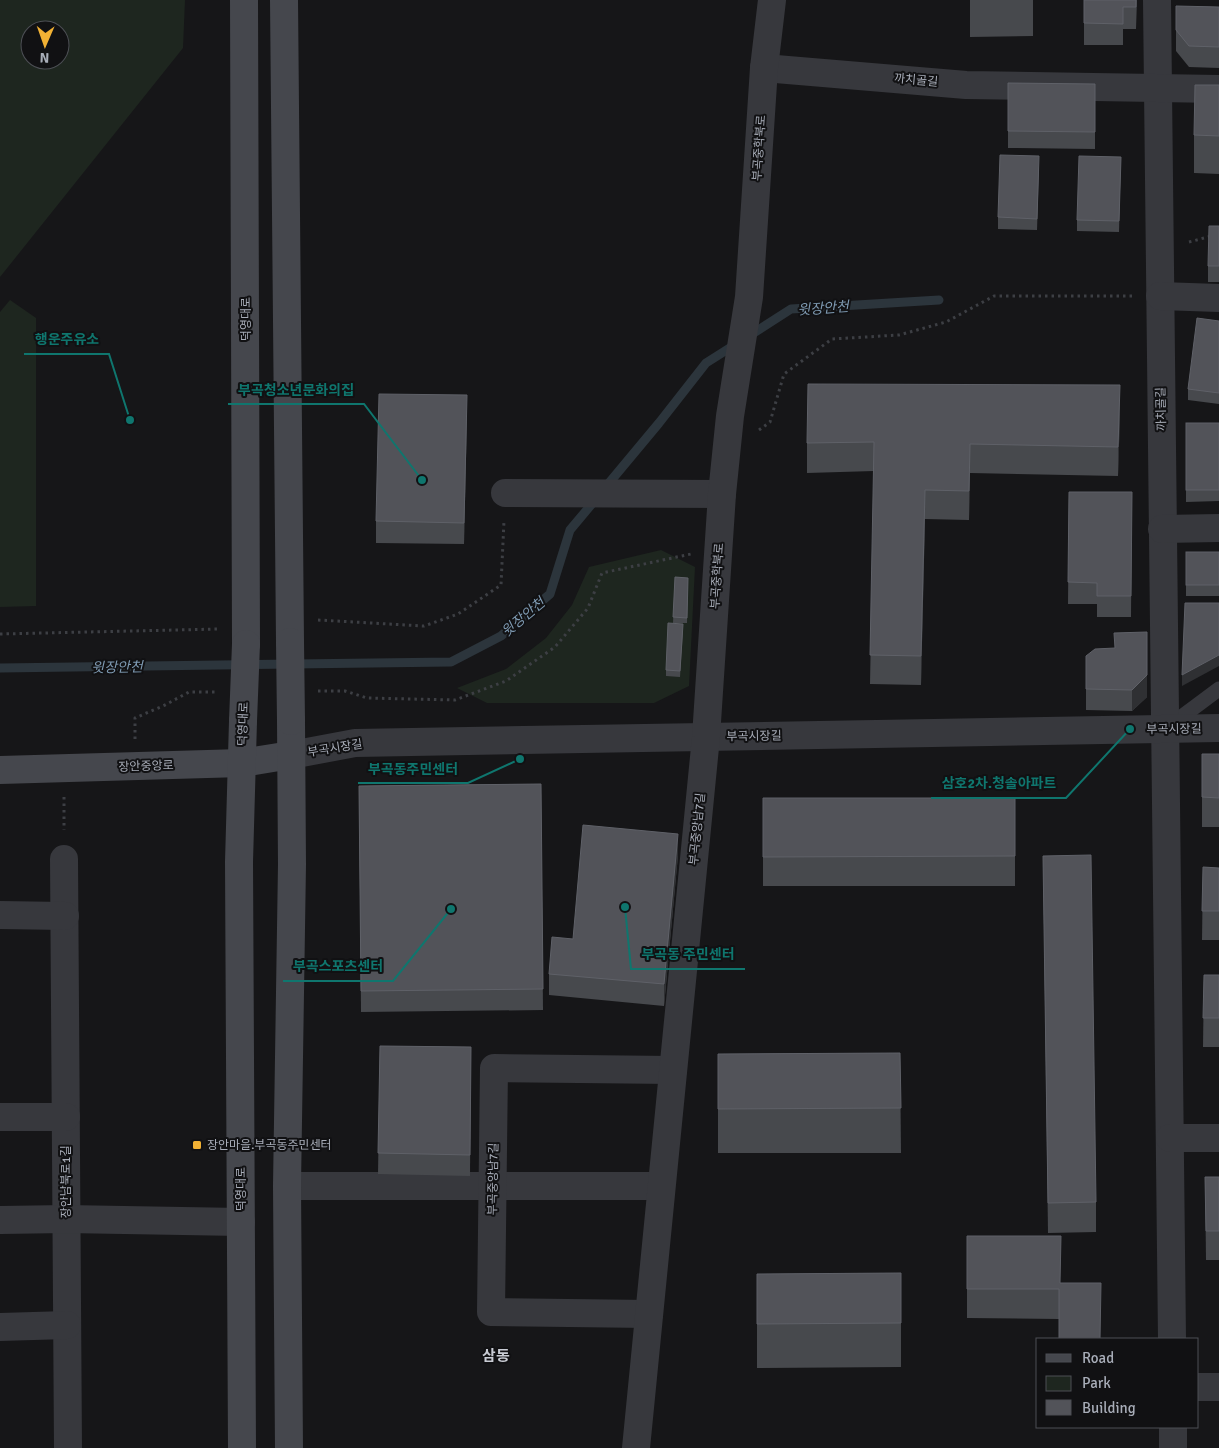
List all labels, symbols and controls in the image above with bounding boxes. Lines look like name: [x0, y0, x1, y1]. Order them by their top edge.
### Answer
north arrow: [20, 20, 70, 70]
text: N: [39, 49, 50, 66]
street label: 까치골길: [893, 71, 939, 90]
street label: 부곡중학북로: [750, 114, 769, 182]
street label: 덕영대로: [239, 297, 254, 341]
water label: 윗장안천: [797, 298, 850, 319]
callout: 행운주유소: [24, 325, 109, 354]
text: 행운주유소: [35, 331, 99, 348]
callout: 부곡청소년문화의집: [228, 375, 364, 404]
text: 부곡청소년문화의집: [238, 382, 354, 399]
street label: 까치골길: [1154, 387, 1169, 431]
street label: 부곡중학북로: [708, 542, 727, 610]
water label: 윗장안천: [498, 594, 549, 640]
water label: 윗장안천: [91, 659, 144, 676]
street label: 덕영대로: [235, 702, 252, 746]
street label: 부곡시장길: [1146, 722, 1202, 737]
street label: 부곡시장길: [726, 729, 782, 744]
street label: 부곡시장길: [307, 737, 364, 760]
callout: 부곡동주민센터: [358, 754, 468, 783]
street label: 장안중앙로: [118, 758, 174, 775]
text: 부곡동주민센터: [368, 761, 458, 778]
callout: 삼호2차.청솔아파트: [931, 769, 1066, 798]
text: 삼호2차.청솔아파트: [942, 775, 1056, 792]
street label: 부곡중앙남7길: [686, 792, 709, 866]
callout: 부곡동 주민센터: [631, 940, 745, 969]
text: 부곡동 주민센터: [641, 946, 735, 963]
callout: 부곡스포츠센터: [283, 952, 393, 981]
text: 부곡스포츠센터: [293, 958, 383, 975]
place label: 장안마을.부곡동주민센터: [207, 1138, 332, 1153]
marker: 장안마을.부곡동주민센터: [191, 1139, 203, 1151]
street label: 부곡중앙남7길: [485, 1143, 502, 1216]
street label: 장안남북로1길: [59, 1146, 74, 1218]
street label: 덕영대로: [234, 1167, 249, 1211]
legend: [1036, 1338, 1199, 1428]
district label: 삼동: [482, 1347, 510, 1365]
text: Road: [1082, 1349, 1114, 1367]
text: Park: [1082, 1374, 1111, 1392]
text: Building: [1082, 1399, 1136, 1417]

